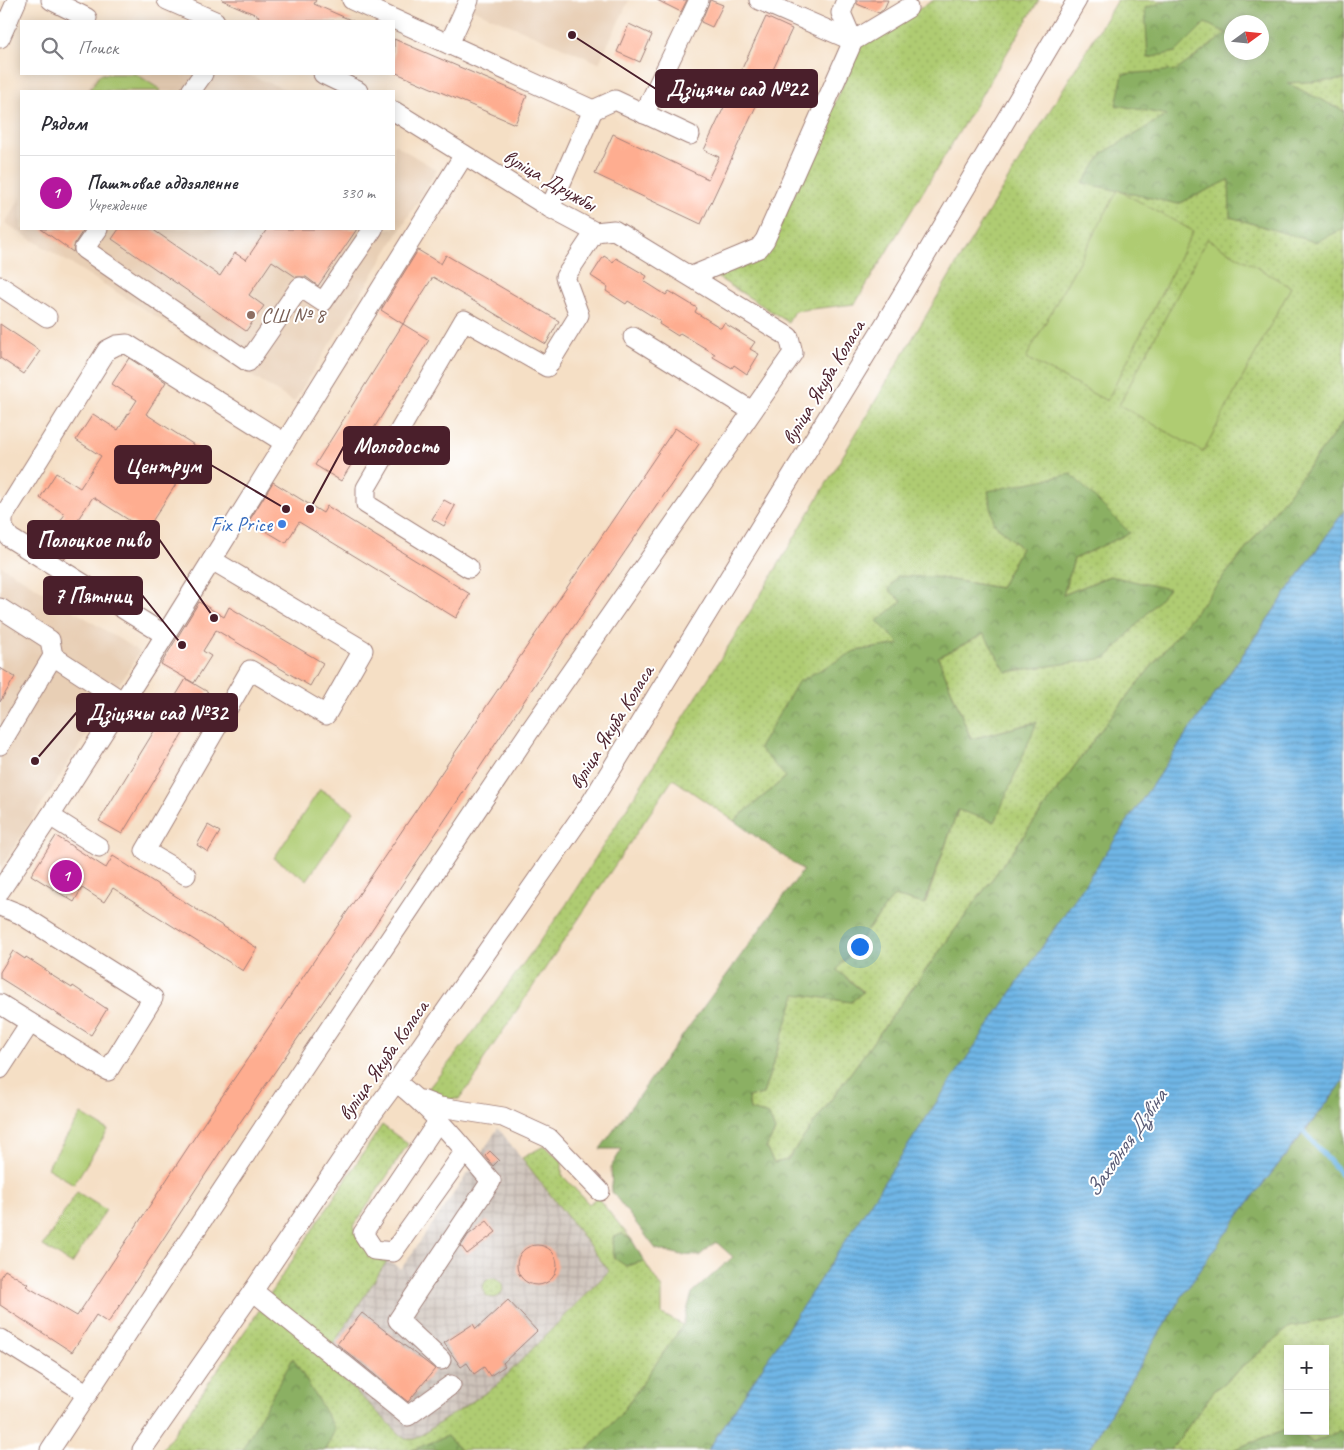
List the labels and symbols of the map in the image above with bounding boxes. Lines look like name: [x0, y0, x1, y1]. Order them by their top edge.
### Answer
north arrow: [1224, 15, 1269, 60]
callout: Дзіцячы сад №22: [656, 70, 817, 107]
text: Дзіцячы сад №22: [667, 75, 809, 104]
street label: вуліца Дружбы: [499, 143, 603, 218]
place label: СШ № 8: [261, 302, 328, 328]
marker: СШ № 8: [245, 309, 257, 321]
street label: вуліца Якуба Коласа: [776, 313, 872, 449]
callout: Молодость: [344, 427, 449, 464]
text: Молодость: [354, 432, 441, 460]
callout: Центрум: [115, 446, 211, 483]
text: Центрум: [125, 452, 203, 480]
place label: Fix Price: [210, 511, 273, 537]
marker: Fix Price: [276, 518, 288, 530]
callout: Полоцкое пиво: [28, 521, 159, 558]
text: Полоцкое пиво: [37, 526, 152, 554]
callout: 7 Пятниц: [44, 577, 142, 614]
text: 7 Пятниц: [54, 582, 133, 610]
street label: вуліца Якуба Коласа: [563, 658, 661, 794]
callout: Дзіцячы сад №32: [77, 694, 237, 731]
text: Дзіцячы сад №32: [87, 699, 229, 728]
pin: 1: [50, 857, 82, 895]
your location: [847, 934, 873, 960]
street label: вуліца Якуба Коласа: [332, 993, 435, 1125]
water label: Заходняя Дзвіна: [1079, 1082, 1175, 1202]

